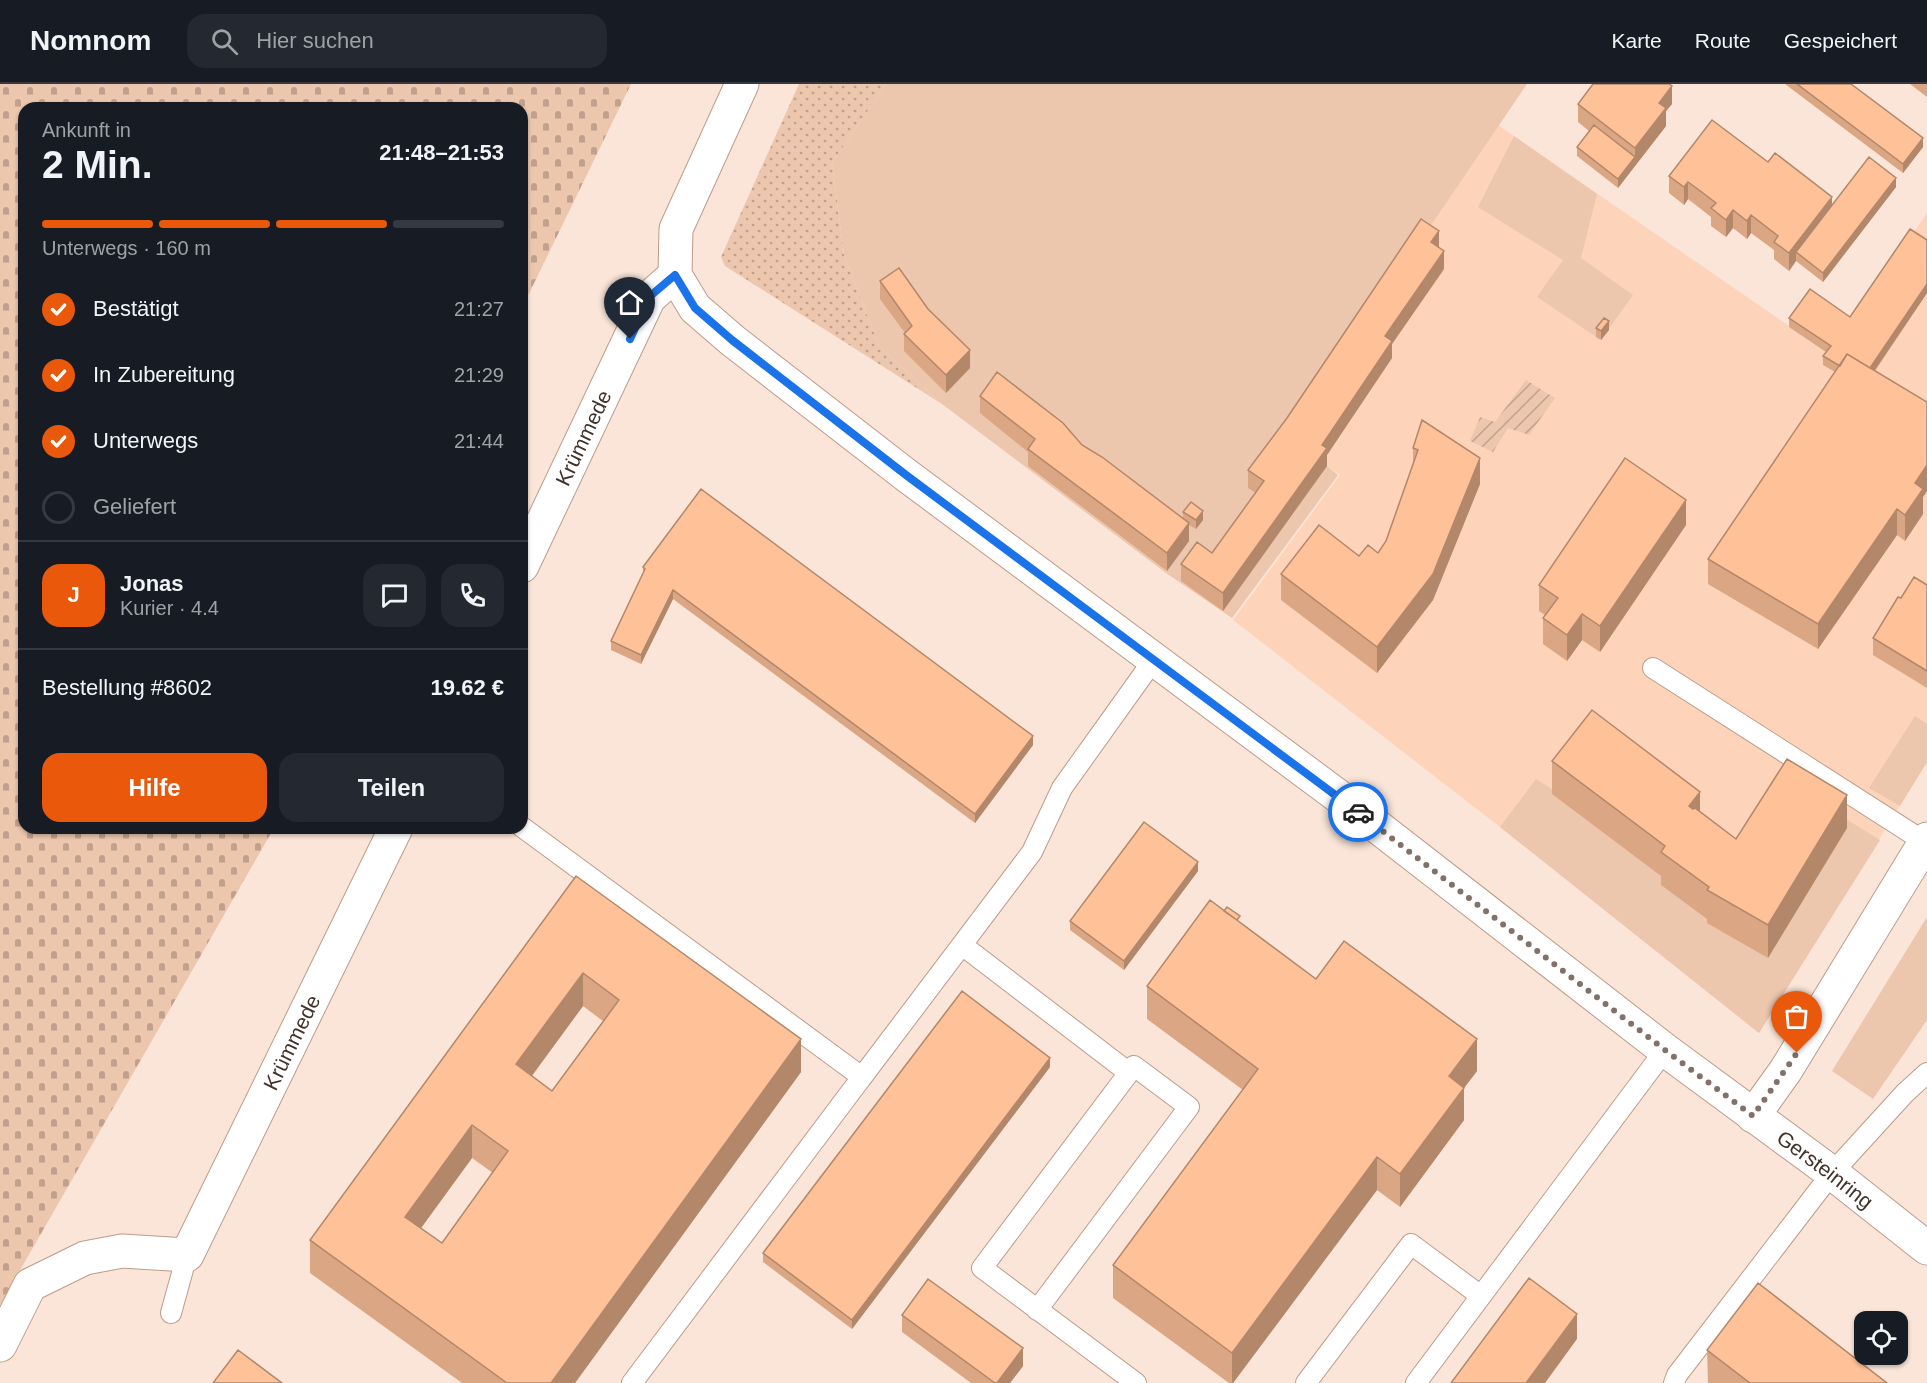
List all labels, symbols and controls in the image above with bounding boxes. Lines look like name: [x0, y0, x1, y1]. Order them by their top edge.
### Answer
search box: [187, 14, 607, 68]
text: Nomnom: [30, 25, 151, 56]
icon: search: [208, 25, 241, 58]
text: Hier suchen: [256, 28, 374, 53]
text: Karte: [1612, 29, 1662, 52]
text: Route: [1695, 29, 1751, 52]
text: Gespeichert: [1784, 29, 1897, 52]
text: Ankunft in: [42, 119, 131, 141]
text: 21:48–21:53: [379, 140, 504, 165]
text: 2 Min.: [42, 143, 153, 186]
text: Unterwegs · 160 m: [42, 237, 211, 259]
pin: [604, 277, 655, 339]
icon: home: [613, 286, 646, 319]
icon: check: [42, 293, 75, 326]
text: Bestätigt: [93, 296, 179, 321]
text: 21:27: [454, 298, 504, 320]
icon: check: [42, 359, 75, 392]
text: In Zubereitung: [93, 362, 235, 387]
text: 21:29: [454, 364, 504, 386]
street label: Krümmede: [550, 386, 615, 489]
icon: check: [42, 425, 75, 458]
text: Unterwegs: [93, 428, 198, 453]
text: 21:44: [454, 430, 504, 452]
text: Geliefert: [93, 494, 176, 519]
button: chat: [363, 564, 426, 627]
button: phone: [441, 564, 504, 627]
text: Jonas: [120, 571, 184, 596]
text: J: [67, 582, 80, 607]
text: Kurier · 4.4: [120, 597, 219, 619]
text: Bestellung #8602: [42, 675, 212, 700]
text: 19.62 €: [431, 675, 504, 700]
button: Hilfe: [42, 753, 267, 822]
button: Teilen: [279, 753, 504, 822]
courier: [1328, 782, 1388, 842]
icon: car: [1342, 796, 1375, 829]
street label: Krümmede: [258, 991, 324, 1093]
pin: [1771, 991, 1822, 1053]
icon: bag: [1780, 1000, 1813, 1033]
street label: Gersteinring: [1773, 1125, 1878, 1213]
map controls: [1854, 1311, 1908, 1365]
button: locate: [1854, 1311, 1908, 1365]

